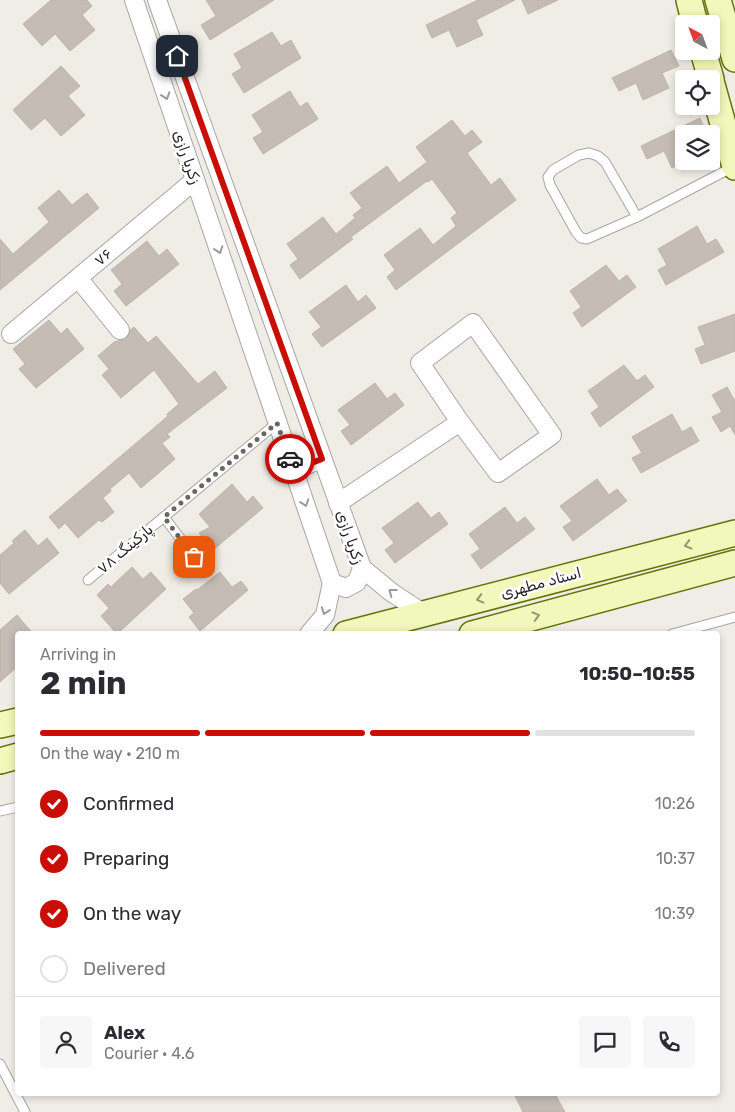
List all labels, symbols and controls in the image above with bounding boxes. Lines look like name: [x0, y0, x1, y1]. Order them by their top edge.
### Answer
north arrow: [675, 15, 720, 60]
map controls: [675, 15, 720, 170]
pin: [156, 35, 198, 77]
icon: home: [163, 42, 191, 70]
button: locate: [675, 70, 720, 115]
one-way arrow: [160, 91, 170, 100]
button: layers: [675, 125, 720, 170]
street label: زکریا رازی: [169, 128, 205, 187]
street label: ۷۶: [90, 244, 116, 270]
one-way arrow: [213, 245, 223, 253]
courier: [265, 434, 315, 484]
icon: car: [276, 445, 304, 473]
one-way arrow: [299, 498, 309, 507]
street label: زکریا رازی: [332, 508, 368, 567]
street label: پارکینگ ۷۸: [93, 520, 157, 578]
pin: [173, 536, 215, 578]
one-way arrow: [683, 539, 692, 550]
icon: bag: [180, 543, 208, 571]
street label: استاد مطهری: [499, 564, 583, 602]
one-way arrow: [388, 589, 398, 598]
one-way arrow: [475, 593, 484, 604]
one-way arrow: [321, 606, 331, 615]
one-way arrow: [532, 612, 540, 622]
text: Arriving in: [40, 645, 116, 664]
text: 10:50–10:55: [579, 662, 695, 685]
text: 2 min: [40, 664, 127, 702]
text: On the way · 210 m: [40, 744, 180, 763]
icon: check: [40, 790, 68, 818]
text: Confirmed: [83, 792, 174, 815]
text: 10:26: [655, 794, 695, 813]
icon: check: [40, 845, 68, 873]
text: Preparing: [83, 847, 169, 870]
text: 10:37: [656, 849, 695, 868]
icon: check: [40, 900, 68, 928]
text: On the way: [83, 902, 181, 925]
text: 10:39: [655, 904, 695, 923]
text: Delivered: [83, 957, 166, 980]
button: person: [40, 1016, 92, 1068]
button: chat: [579, 1016, 631, 1068]
button: phone: [643, 1016, 695, 1068]
text: Alex: [104, 1021, 145, 1044]
text: Courier · 4.6: [104, 1044, 194, 1063]

